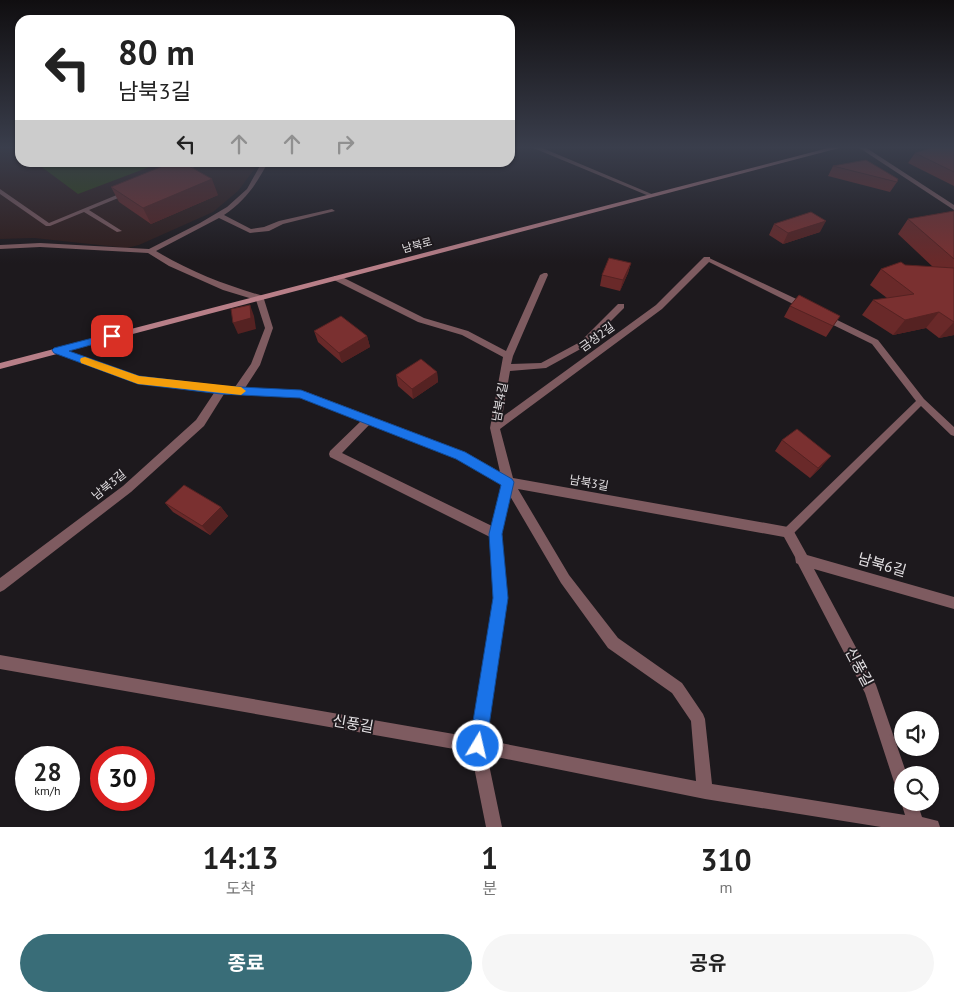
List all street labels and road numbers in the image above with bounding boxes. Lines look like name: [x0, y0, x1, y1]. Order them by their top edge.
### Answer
street label: 남북로: [401, 234, 433, 256]
street label: 금성2길: [576, 319, 617, 354]
street label: 남북4길: [488, 381, 511, 423]
street label: 남북3길: [89, 466, 129, 503]
street label: 남북3길: [568, 472, 610, 493]
street label: 남북6길: [856, 549, 909, 580]
street label: 신풍길: [841, 644, 878, 690]
street label: 신풍길: [331, 711, 375, 736]

